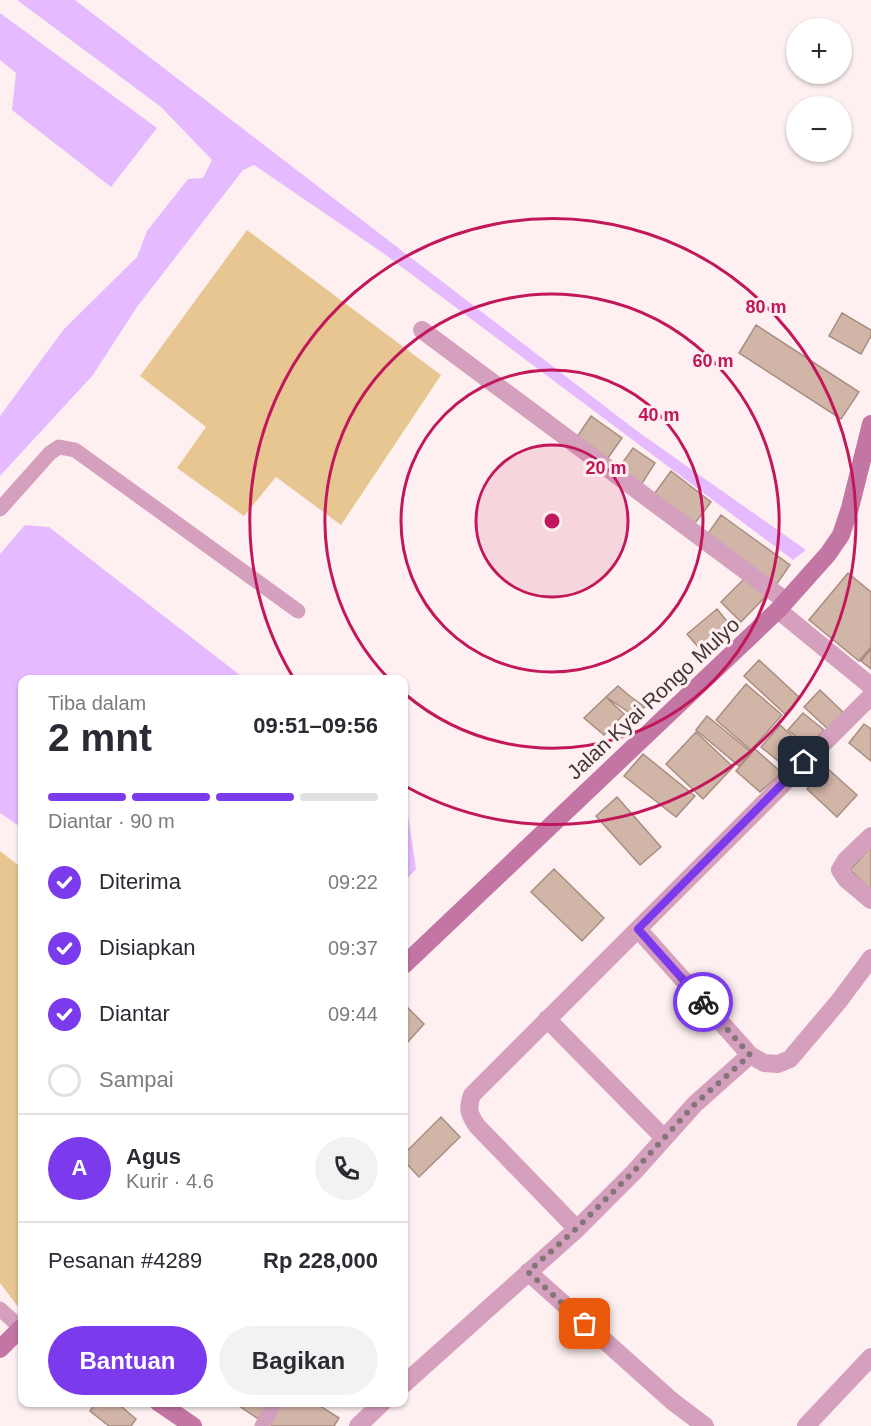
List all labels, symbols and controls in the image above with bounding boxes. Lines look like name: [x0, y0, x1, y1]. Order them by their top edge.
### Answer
map controls: [786, 18, 852, 162]
button: +: [786, 18, 852, 84]
button: −: [786, 96, 852, 162]
text: 80 m: [745, 297, 787, 317]
text: 60 m: [692, 351, 734, 371]
text: 40 m: [638, 405, 680, 425]
text: 20 m: [585, 458, 627, 478]
centre of rings: [542, 511, 562, 531]
street label: Jalan Kyai Rongo Mulyo: [562, 612, 744, 784]
text: Tiba dalam: [48, 692, 146, 714]
text: 09:51–09:56: [253, 713, 378, 738]
text: 2 mnt: [48, 716, 152, 759]
pin: [778, 736, 829, 787]
icon: home: [787, 745, 820, 778]
text: Diantar · 90 m: [48, 810, 175, 832]
icon: check: [48, 866, 81, 899]
text: Diterima: [99, 869, 181, 894]
text: 09:22: [328, 871, 378, 893]
icon: check: [48, 932, 81, 965]
text: Disiapkan: [99, 935, 196, 960]
text: 09:37: [328, 937, 378, 959]
courier: [673, 972, 733, 1032]
icon: bike: [687, 986, 720, 1019]
icon: check: [48, 998, 81, 1031]
text: Diantar: [99, 1001, 170, 1026]
text: 09:44: [328, 1003, 378, 1025]
text: Sampai: [99, 1067, 174, 1092]
button: phone: [315, 1137, 378, 1200]
text: Agus: [126, 1144, 181, 1169]
text: A: [72, 1155, 87, 1180]
text: Kurir · 4.6: [126, 1170, 214, 1192]
text: Pesanan #4289: [48, 1248, 202, 1273]
text: Rp 228,000: [263, 1248, 378, 1273]
pin: [559, 1298, 610, 1349]
icon: bag: [568, 1307, 601, 1340]
button: Bantuan: [48, 1326, 207, 1395]
button: Bagikan: [219, 1326, 378, 1395]

